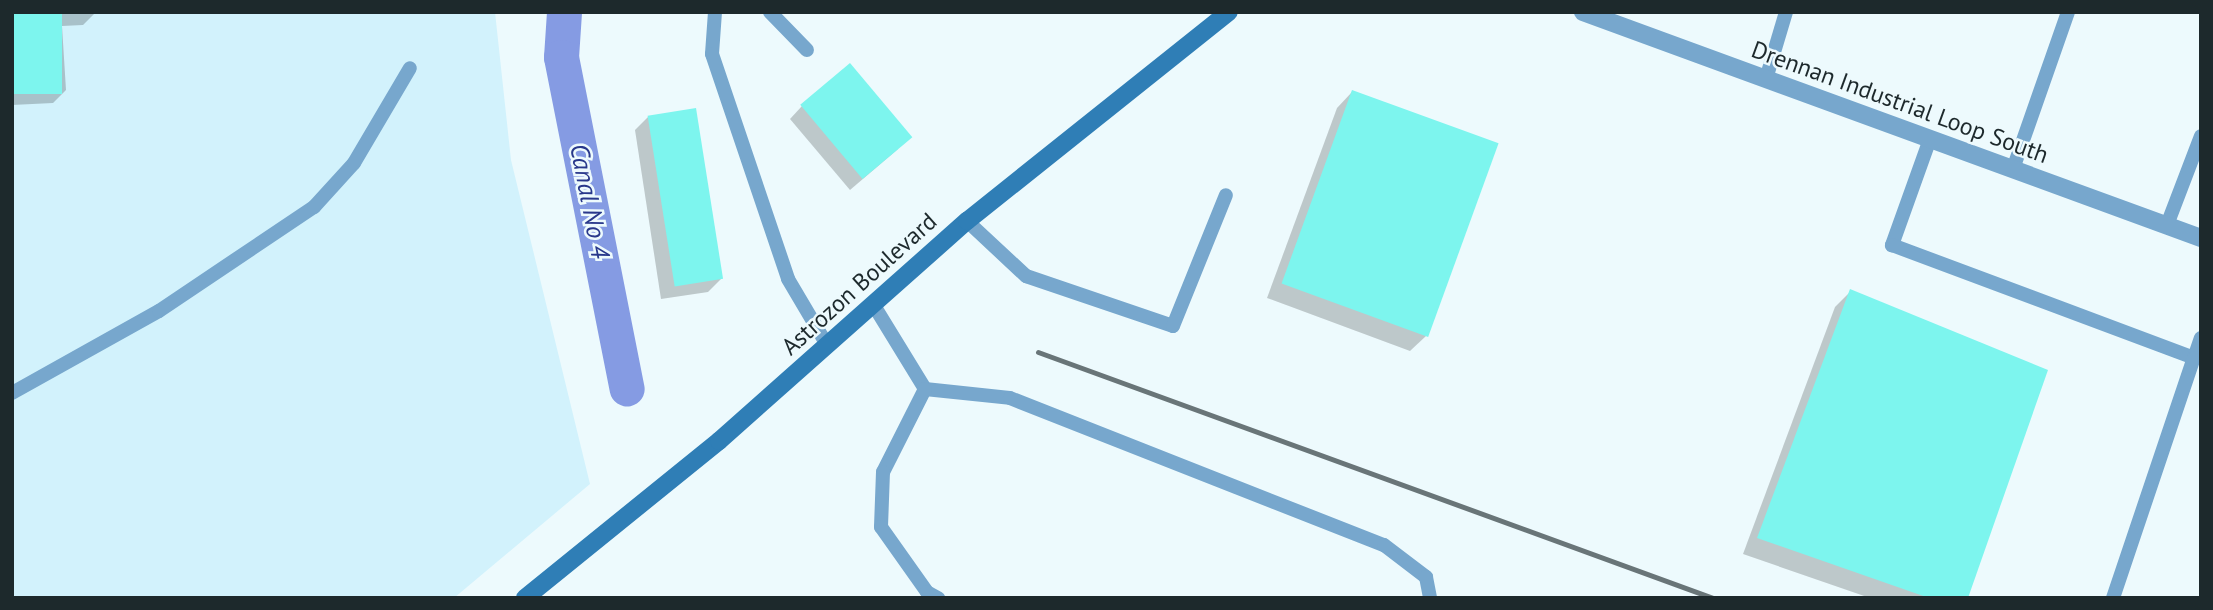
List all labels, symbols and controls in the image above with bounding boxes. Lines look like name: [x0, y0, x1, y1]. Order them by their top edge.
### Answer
street label: Drennan Industrial Loop South: [1748, 35, 2052, 169]
water label: Canal No 4: [564, 141, 616, 261]
street label: Astrozon Boulevard: [776, 207, 942, 361]

